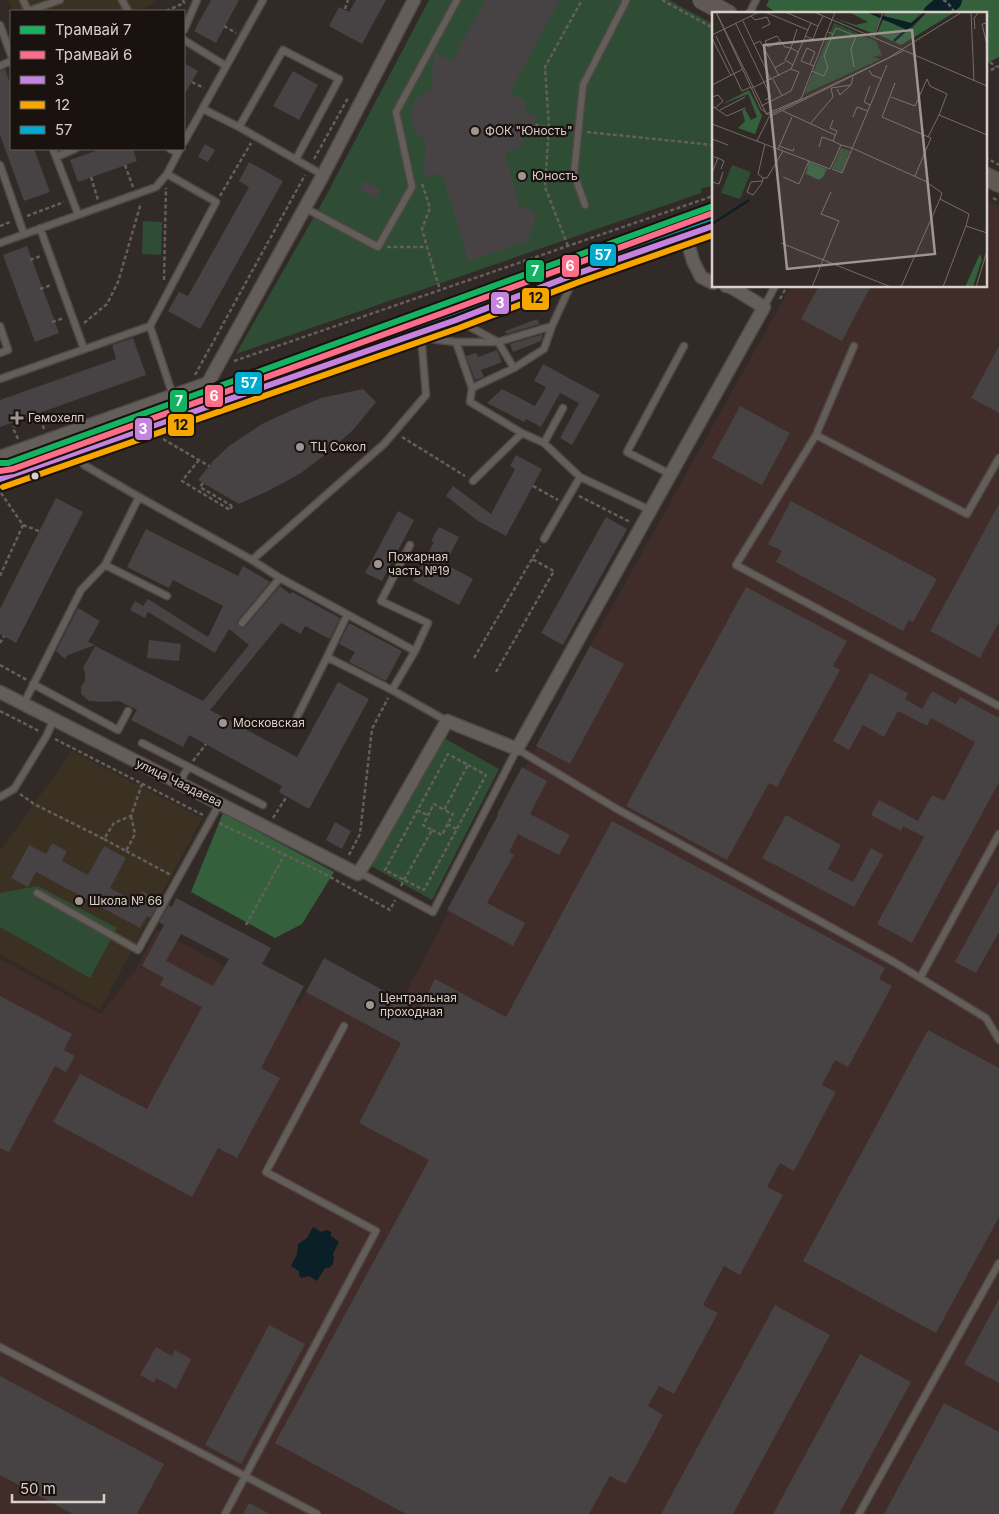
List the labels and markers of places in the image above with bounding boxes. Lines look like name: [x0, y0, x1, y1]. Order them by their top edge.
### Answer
place label: ФОК "Юность": [485, 123, 573, 138]
marker: ФОК "Юность": [469, 125, 481, 137]
place label: Юность: [532, 168, 578, 183]
marker: Юность: [516, 170, 528, 182]
place label: Гемохелп: [28, 410, 84, 425]
marker: Гемохелп: [10, 411, 24, 425]
place label: ТЦ Сокол: [310, 439, 366, 454]
marker: ТЦ Сокол: [294, 441, 306, 453]
unlabelled marker: [30, 471, 40, 481]
place label: Пожарная часть №19: [388, 549, 450, 578]
marker: Пожарная часть №19: [372, 558, 384, 570]
place label: Московская: [233, 715, 305, 730]
marker: Московская: [217, 717, 229, 729]
place label: Школа № 66: [89, 893, 162, 908]
marker: Школа № 66: [73, 895, 85, 907]
place label: Центральная проходная: [380, 990, 457, 1019]
marker: Центральная проходная: [364, 999, 376, 1011]

